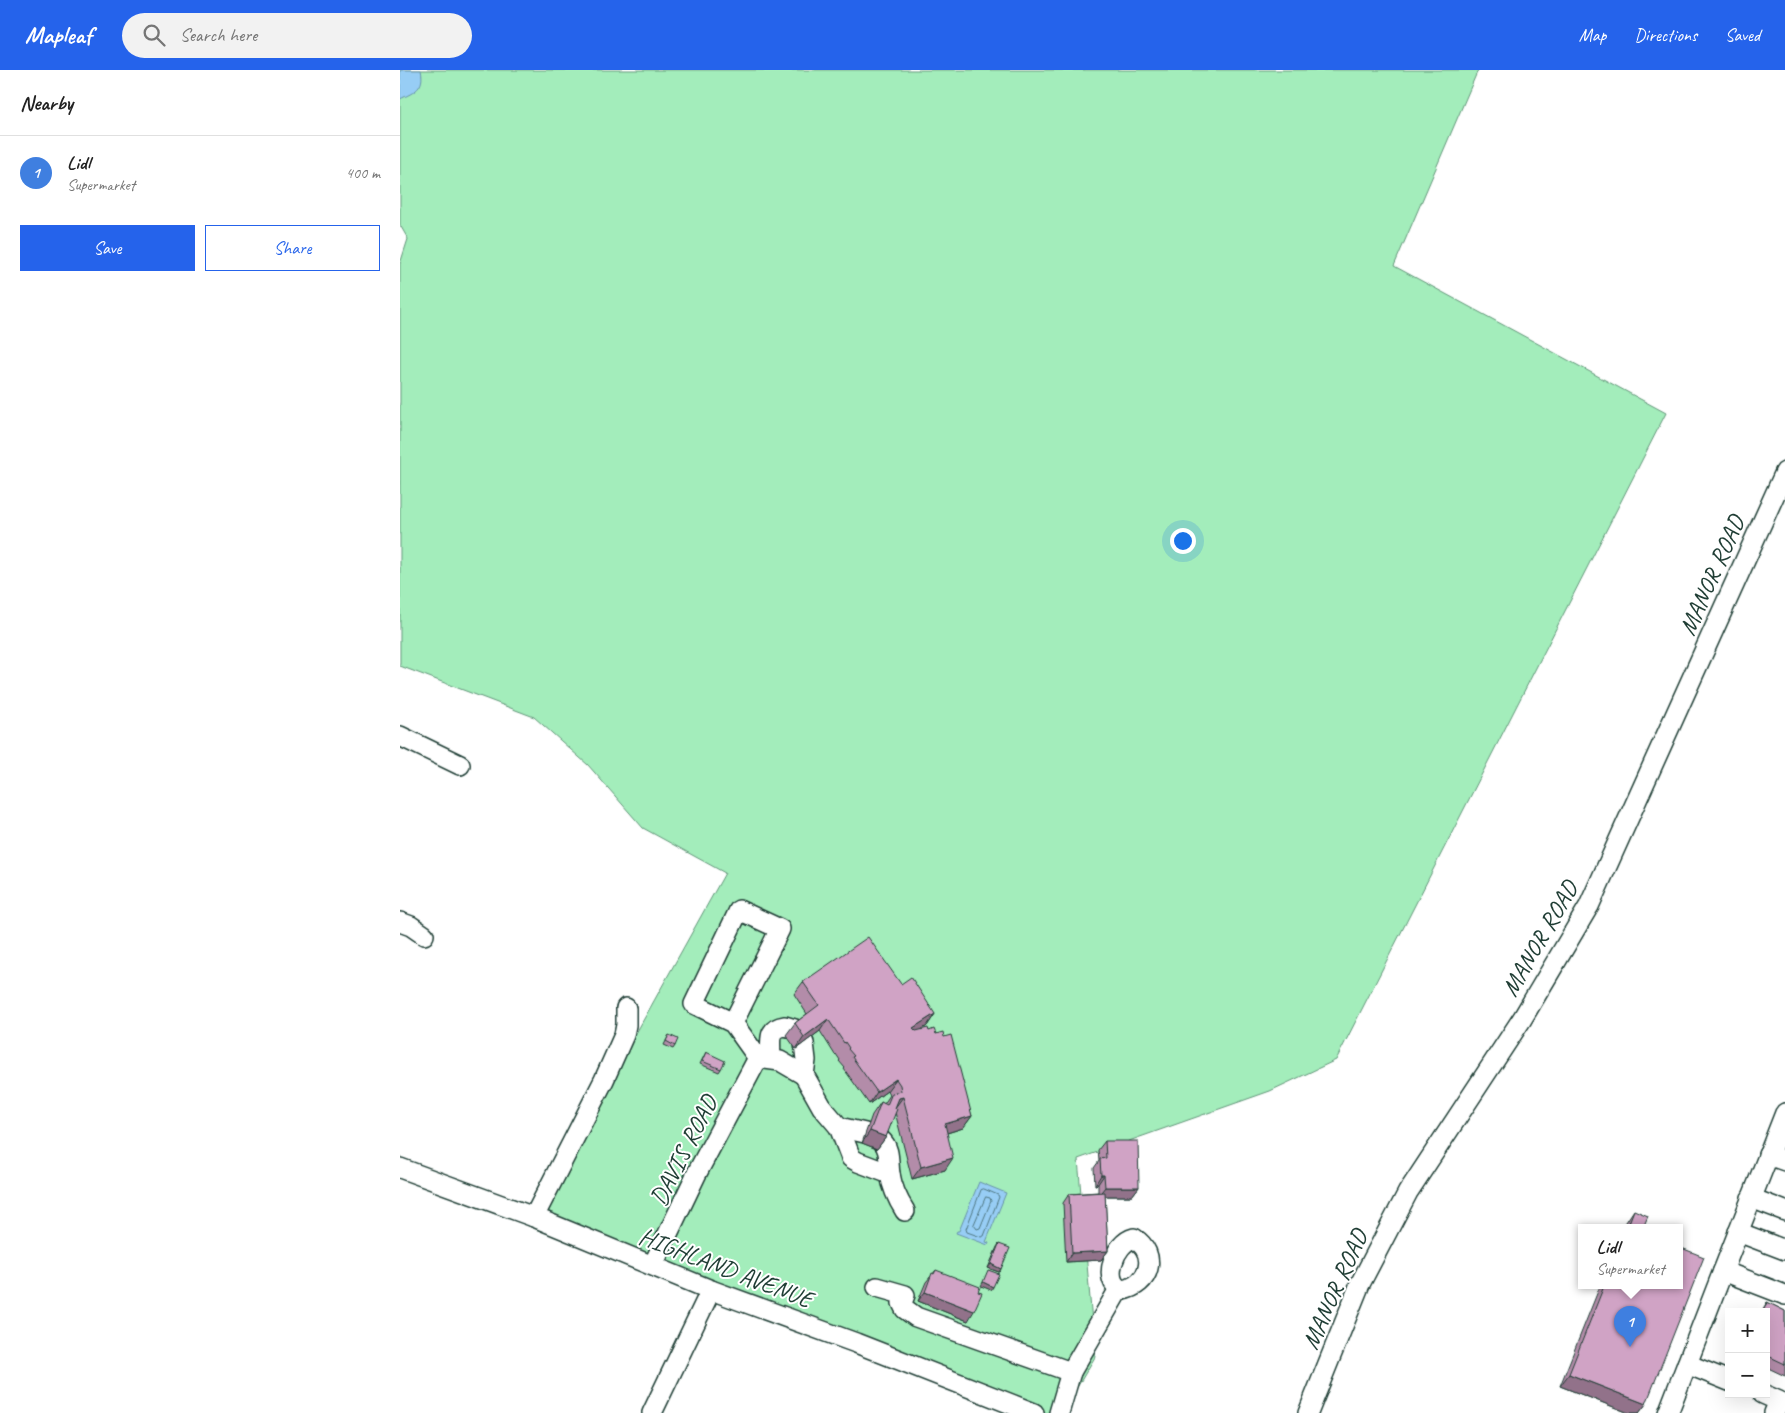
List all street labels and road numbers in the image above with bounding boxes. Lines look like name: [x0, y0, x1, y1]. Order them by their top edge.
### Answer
street label: MANOR ROAD: [1671, 509, 1753, 640]
street label: MANOR ROAD: [1494, 874, 1586, 1002]
street label: DAVIS ROAD: [643, 1089, 726, 1211]
street label: HIGHLAND AVENUE: [634, 1220, 820, 1317]
street label: MANOR ROAD: [1294, 1223, 1376, 1354]

